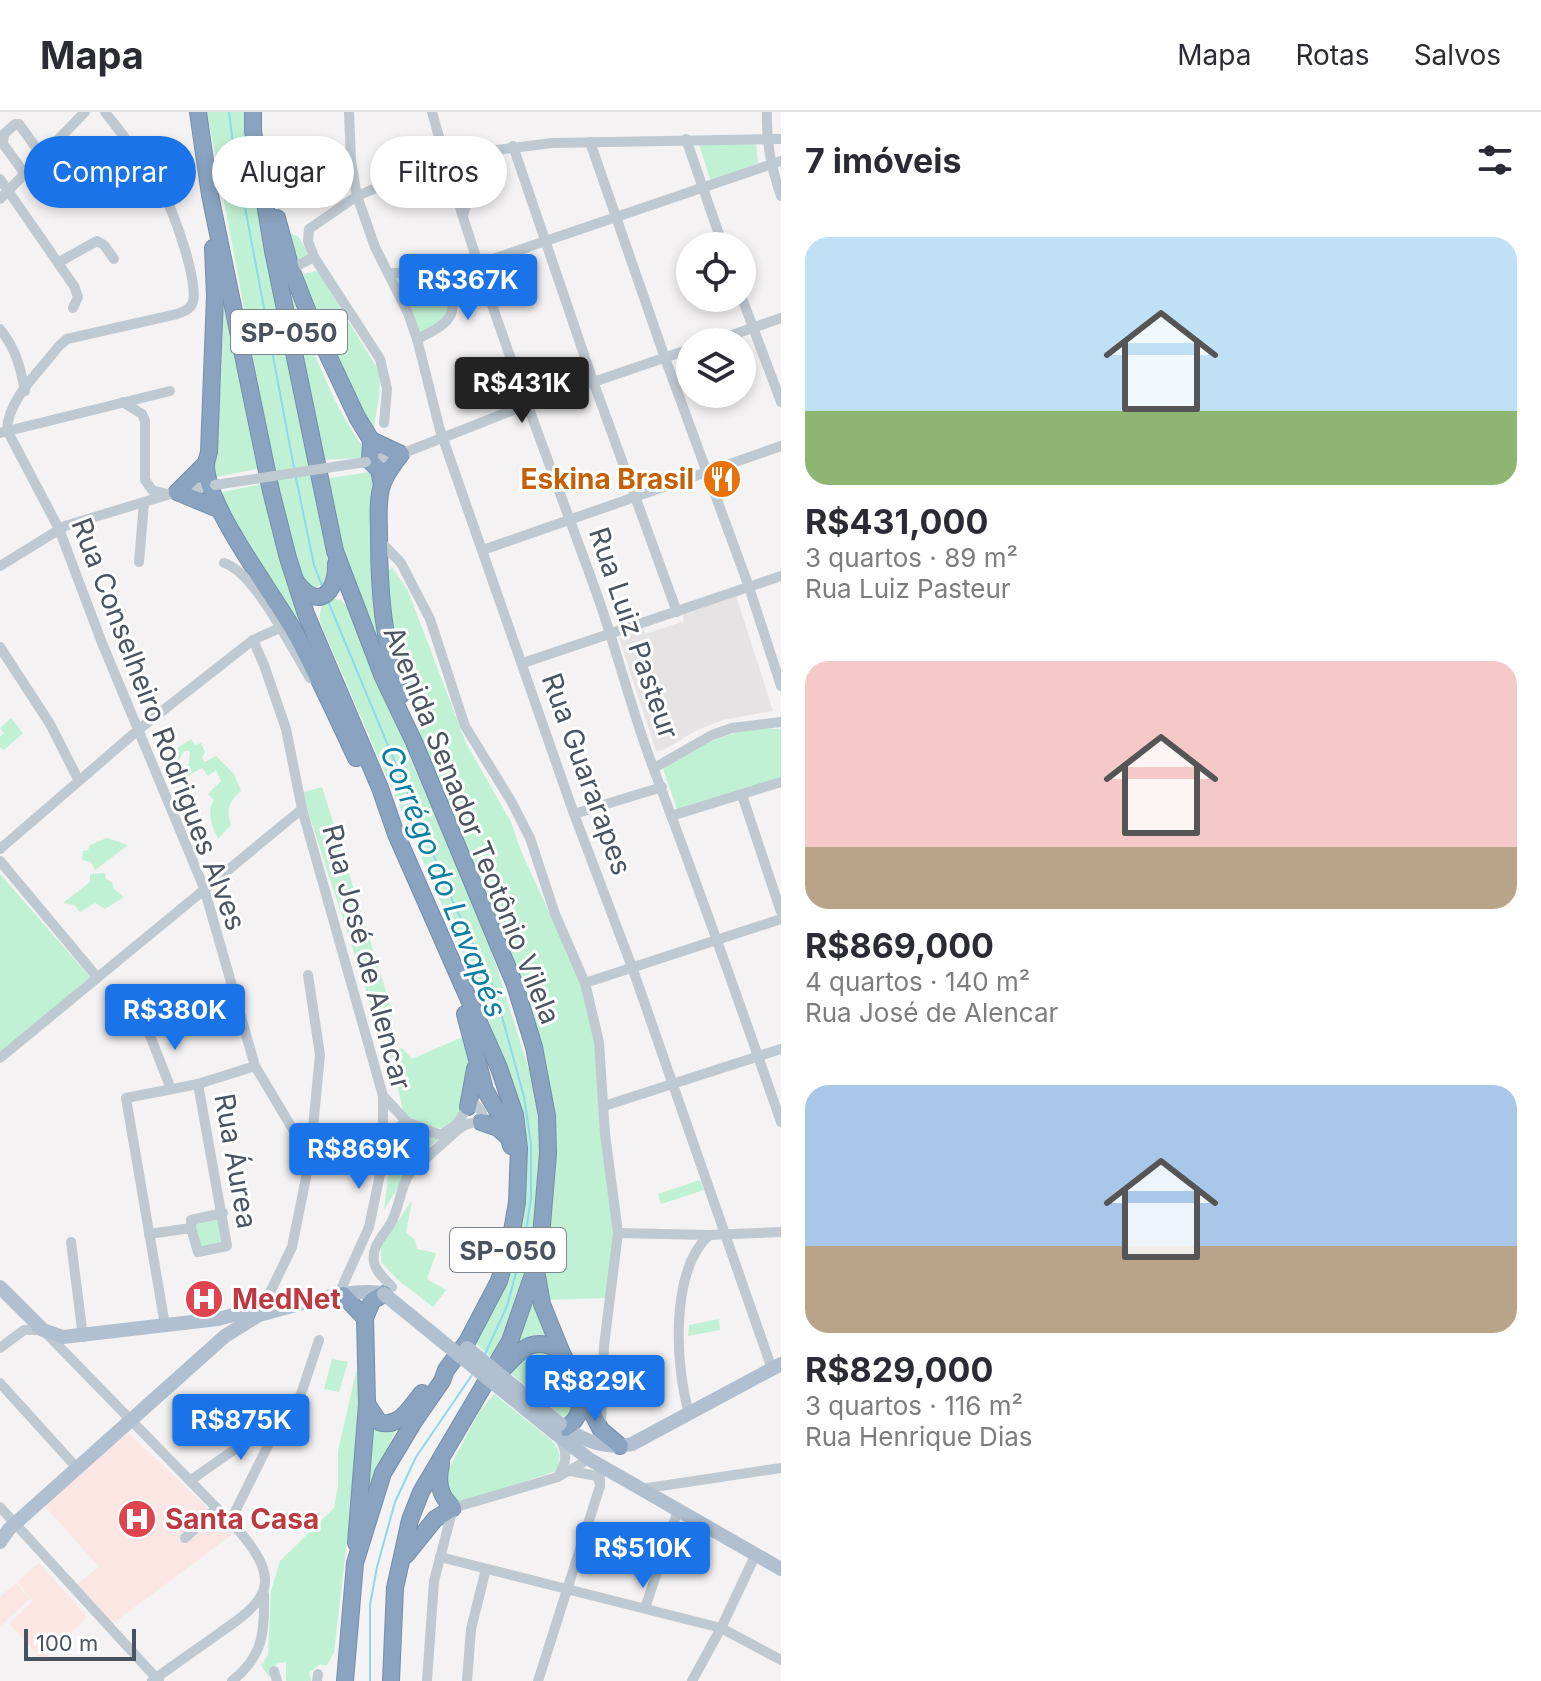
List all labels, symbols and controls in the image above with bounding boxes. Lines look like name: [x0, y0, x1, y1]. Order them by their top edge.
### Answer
text: Mapa: [40, 32, 144, 78]
text: Mapa: [1177, 38, 1251, 72]
text: Rotas: [1295, 38, 1370, 72]
text: Salvos: [1414, 38, 1501, 72]
chip: Comprar: [24, 136, 196, 208]
chip: Alugar: [212, 136, 354, 208]
chip: Filtros: [370, 136, 507, 208]
icon: filters: [1473, 138, 1517, 182]
text: 7 imóveis: [805, 140, 962, 181]
map controls: [676, 232, 756, 408]
button: locate: [676, 232, 756, 312]
pin: R$367K: [403, 254, 533, 322]
text: R$367K: [417, 264, 519, 295]
icon: home: [1089, 289, 1233, 433]
road number: SP-050: [231, 310, 347, 354]
button: layers: [676, 328, 756, 408]
pin: R$431K: [457, 357, 587, 425]
text: R$431K: [473, 367, 571, 398]
restaurant icon: Eskina Brasil: [701, 458, 743, 500]
place label: Eskina Brasil: [521, 462, 694, 496]
text: R$431,000: [805, 501, 988, 542]
street label: Rua Conselheiro Rodrigues Alves: [65, 513, 253, 935]
street label: Rua Luiz Pasteur: [582, 523, 686, 743]
text: 3 quartos · 89 m²: [805, 542, 1018, 573]
text: Rua Luiz Pasteur: [805, 573, 1011, 604]
street label: Avenida Senador Teotônio Vilela: [376, 621, 568, 1029]
street label: Rua Guararapes: [535, 669, 639, 879]
icon: home: [1089, 713, 1233, 857]
water label: Corrégo do Lavapés: [373, 740, 515, 1022]
street label: Rua José de Alencar: [315, 821, 419, 1093]
text: R$869,000: [805, 925, 994, 966]
text: 4 quartos · 140 m²: [805, 966, 1030, 997]
pin: R$380K: [110, 984, 240, 1052]
text: R$380K: [123, 994, 227, 1025]
text: Rua José de Alencar: [805, 997, 1058, 1028]
street label: Rua Áurea: [207, 1091, 266, 1231]
pin: R$869K: [294, 1123, 424, 1191]
text: R$869K: [307, 1133, 411, 1164]
icon: home: [1089, 1137, 1233, 1281]
road number: SP-050: [450, 1228, 566, 1272]
hospital icon: MedNet: [183, 1278, 225, 1320]
place label: MedNet: [232, 1282, 341, 1316]
text: R$829,000: [805, 1349, 993, 1390]
pin: R$829K: [530, 1355, 660, 1423]
text: R$829K: [544, 1365, 646, 1396]
text: 3 quartos · 116 m²: [805, 1390, 1023, 1421]
pin: R$875K: [176, 1394, 306, 1462]
text: R$875K: [190, 1404, 292, 1435]
text: Rua Henrique Dias: [805, 1421, 1033, 1452]
hospital icon: Santa Casa: [116, 1498, 158, 1540]
place label: Santa Casa: [165, 1502, 319, 1536]
pin: R$510K: [578, 1522, 708, 1590]
text: R$510K: [594, 1532, 692, 1563]
scale bar: [24, 1625, 136, 1661]
text: 100 m: [36, 1630, 98, 1656]

